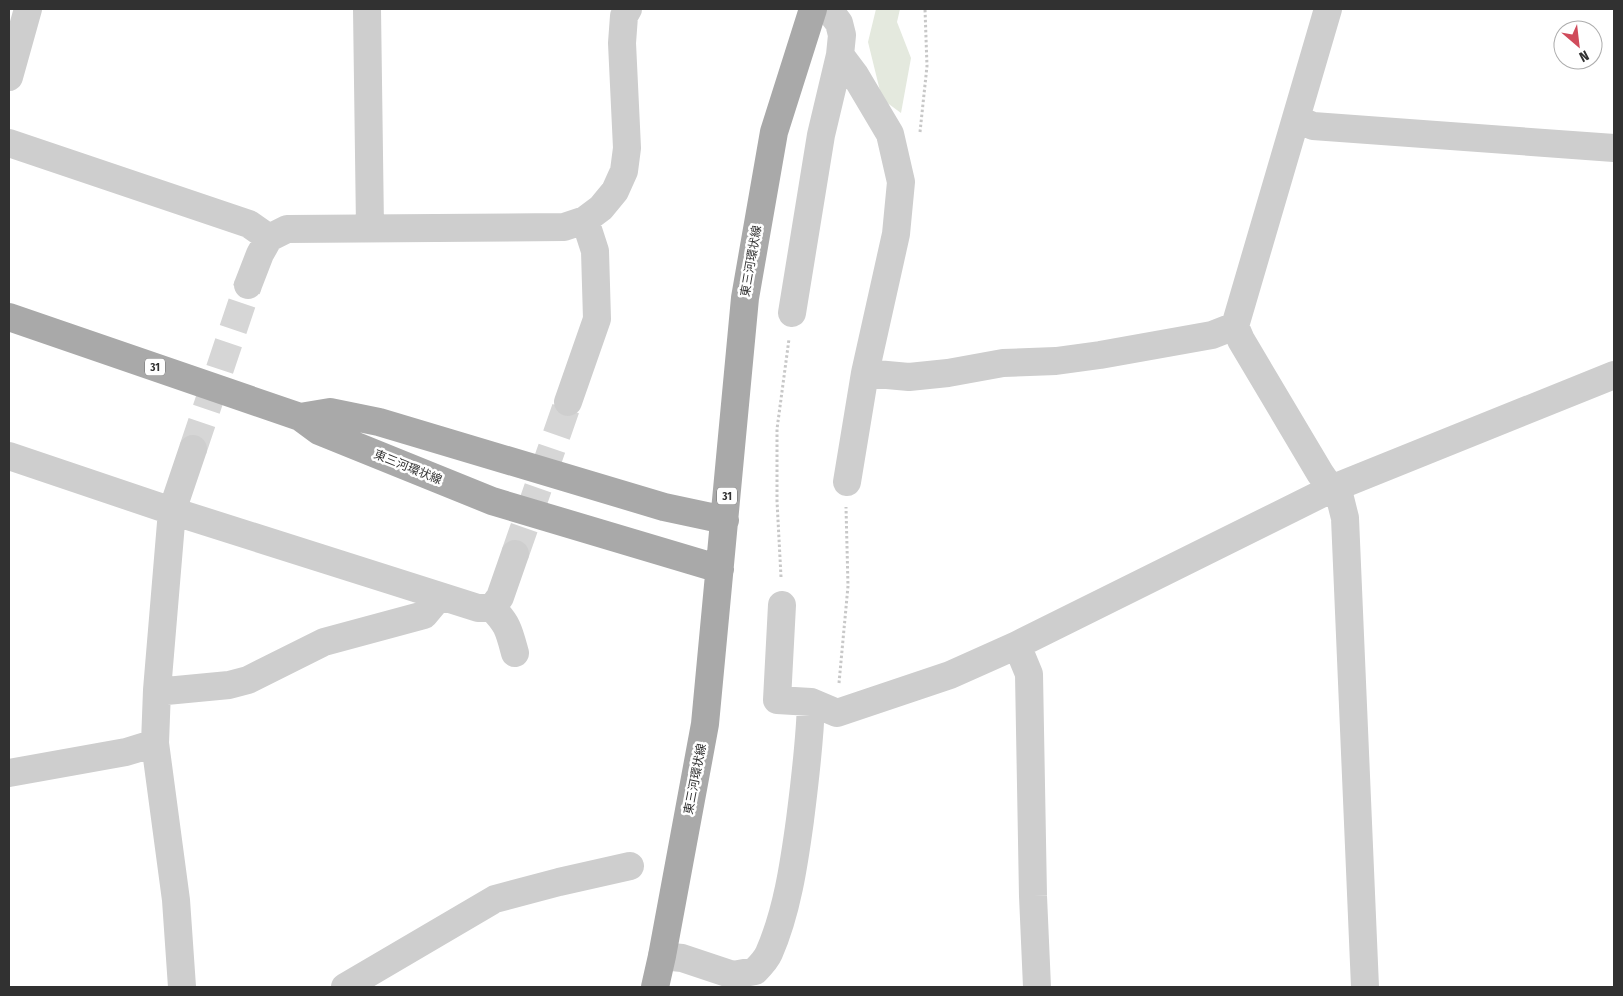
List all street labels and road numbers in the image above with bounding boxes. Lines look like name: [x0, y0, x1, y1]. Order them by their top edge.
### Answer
street label: 東三河環状線: [738, 224, 764, 298]
road number: 31: [145, 358, 165, 376]
street label: 東三河環状線: [372, 447, 444, 487]
road number: 31: [717, 488, 737, 504]
street label: 東三河環状線: [681, 742, 709, 816]

